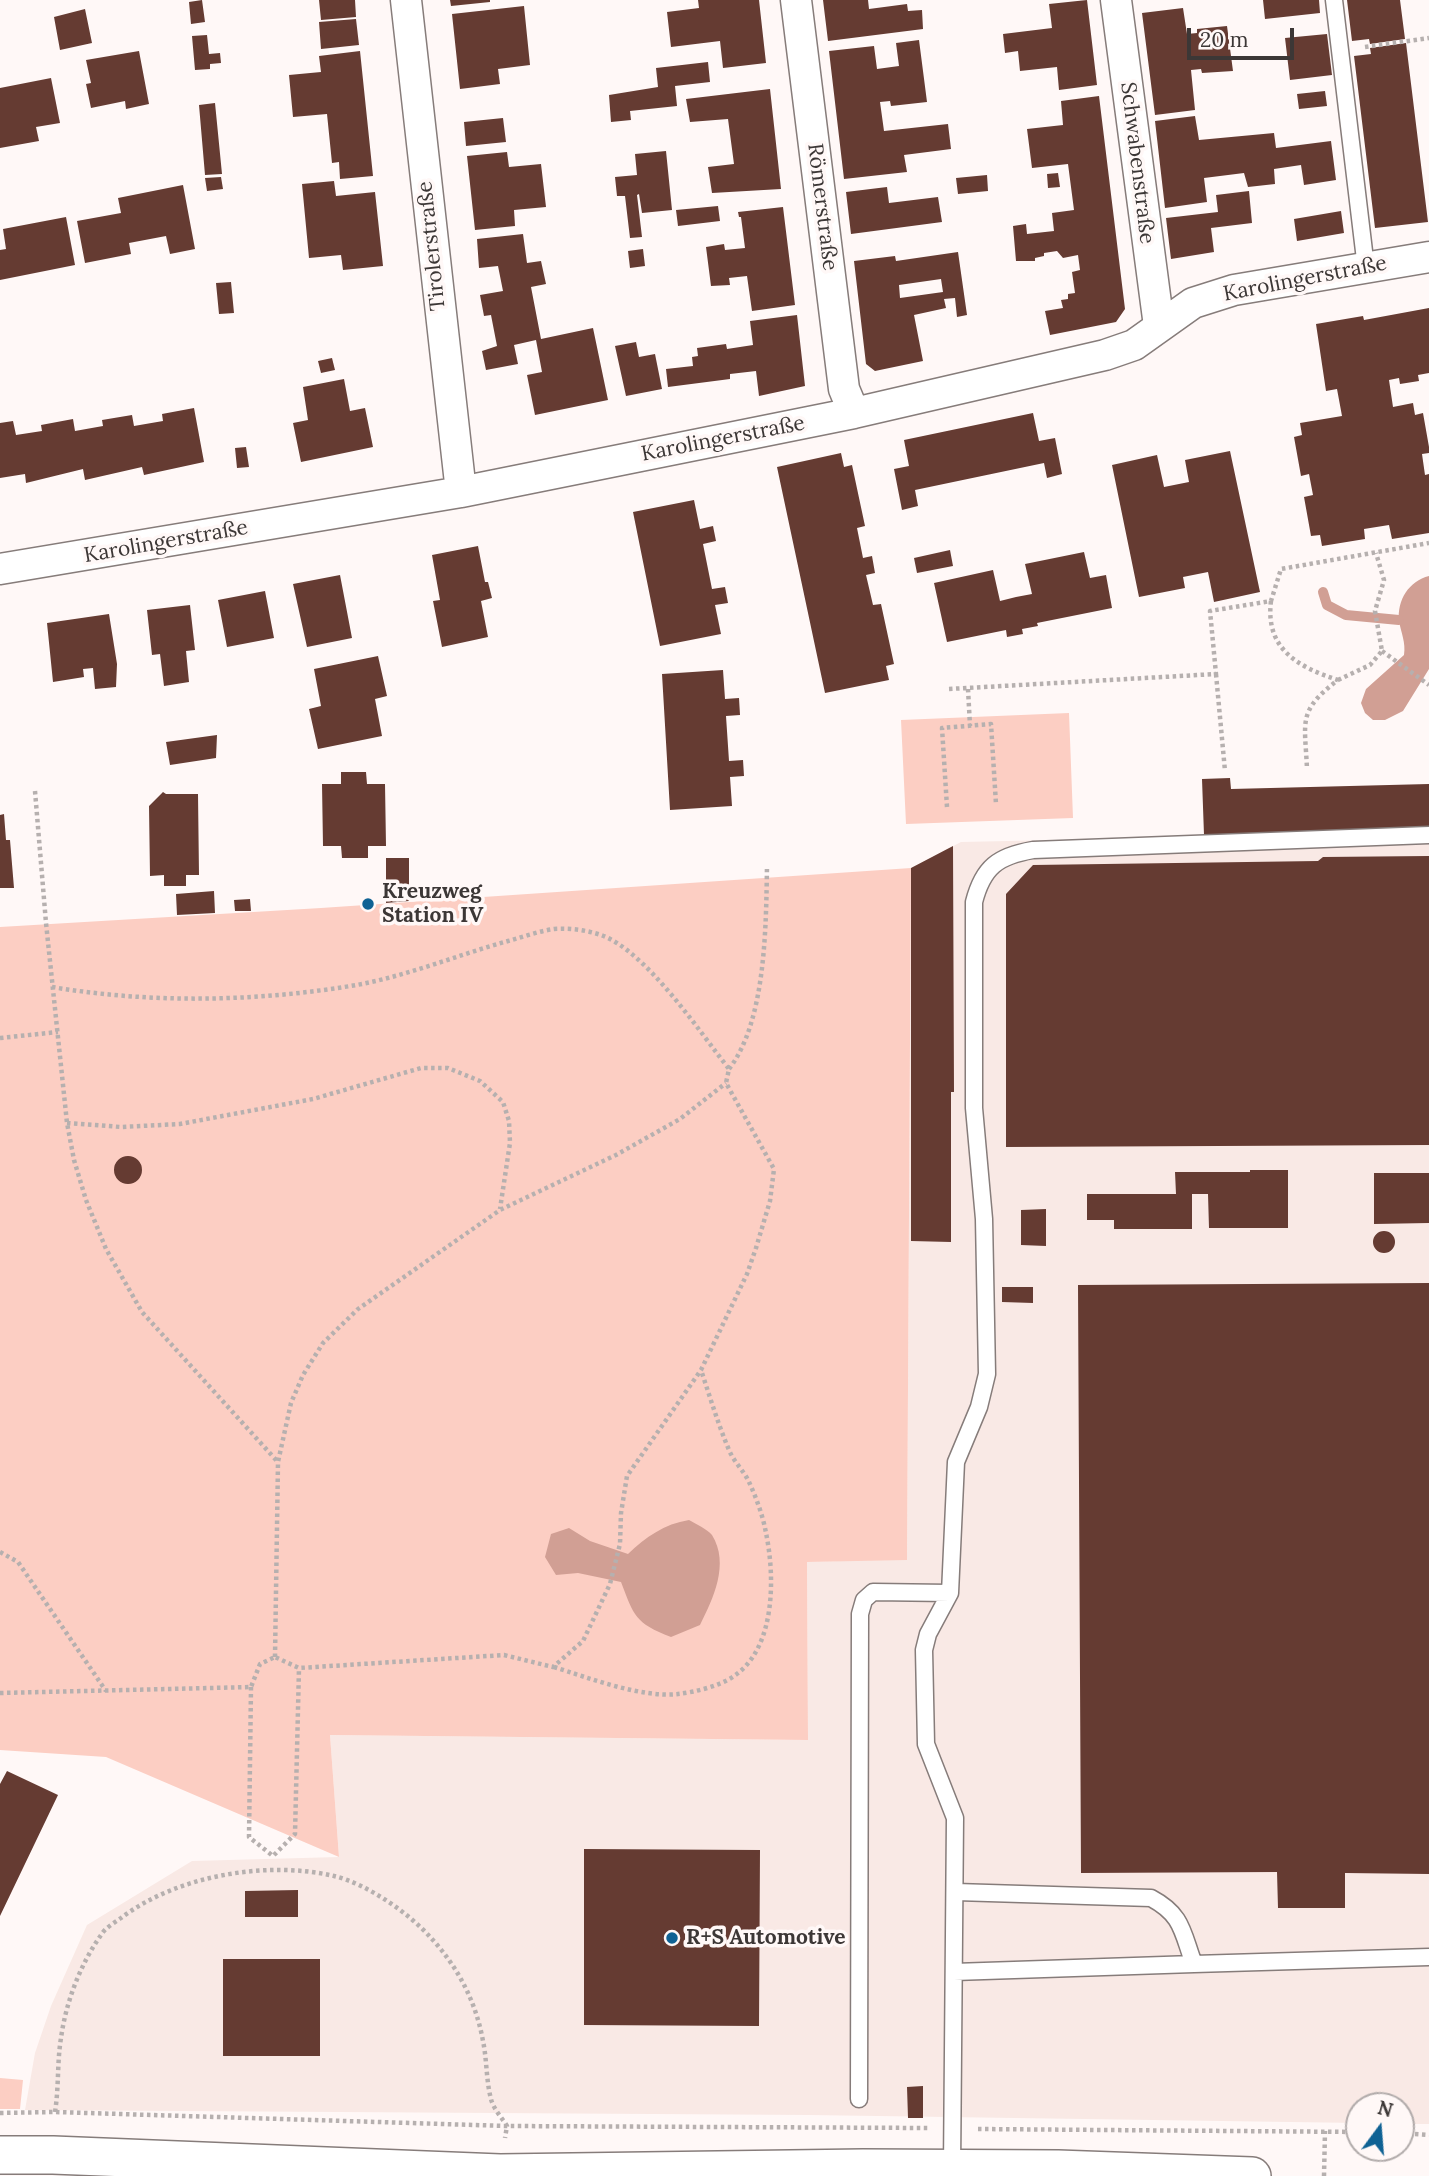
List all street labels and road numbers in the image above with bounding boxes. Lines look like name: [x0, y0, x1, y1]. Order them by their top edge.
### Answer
street label: Schwabenstraße: [1115, 81, 1159, 245]
street label: Römerstraße: [802, 142, 842, 272]
street label: Tirolerstraße: [413, 180, 451, 312]
street label: Karolingerstraße: [1221, 251, 1389, 307]
street label: Karolingerstraße: [639, 411, 807, 467]
street label: Karolingerstraße: [82, 515, 250, 569]

